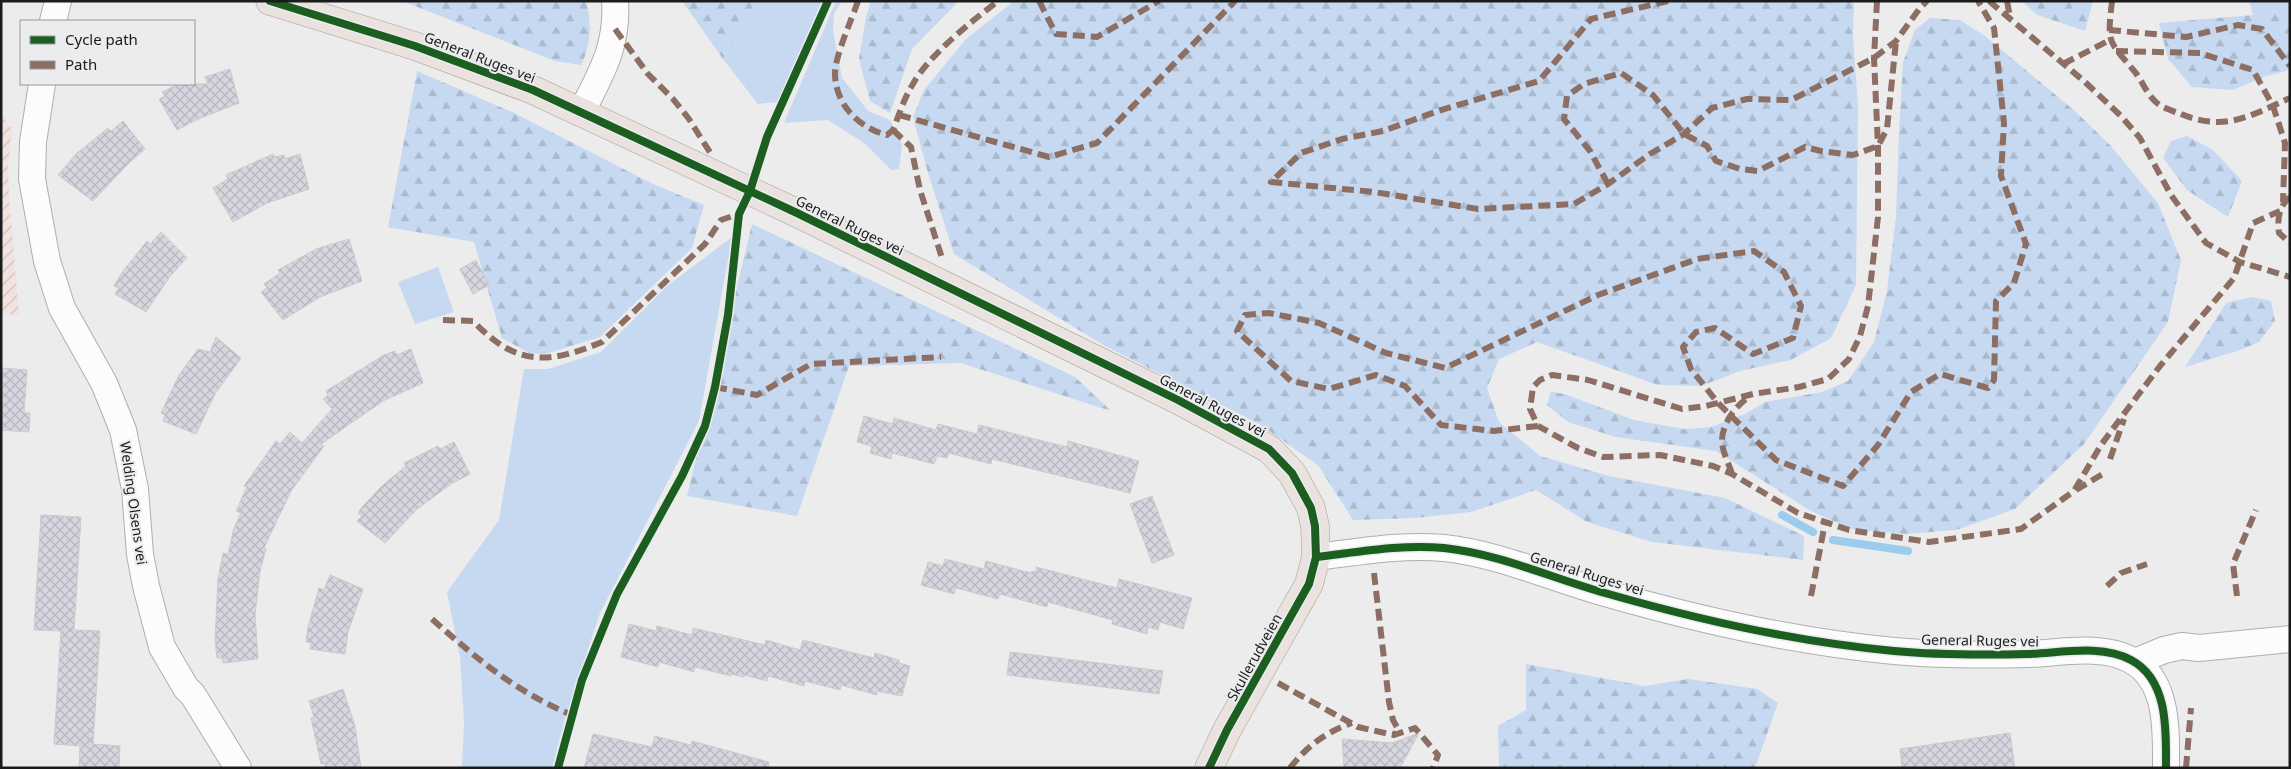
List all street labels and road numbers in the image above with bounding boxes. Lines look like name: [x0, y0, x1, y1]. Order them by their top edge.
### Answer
street label: General Ruges vei: [421, 27, 539, 87]
street label: General Ruges vei: [793, 191, 907, 259]
street label: General Ruges vei: [1156, 369, 1270, 441]
street label: Welding Olsens vei: [116, 440, 152, 566]
street label: General Ruges vei: [1528, 547, 1646, 599]
street label: Skullerudveien: [1222, 610, 1286, 704]
street label: General Ruges vei: [1921, 629, 2039, 651]

